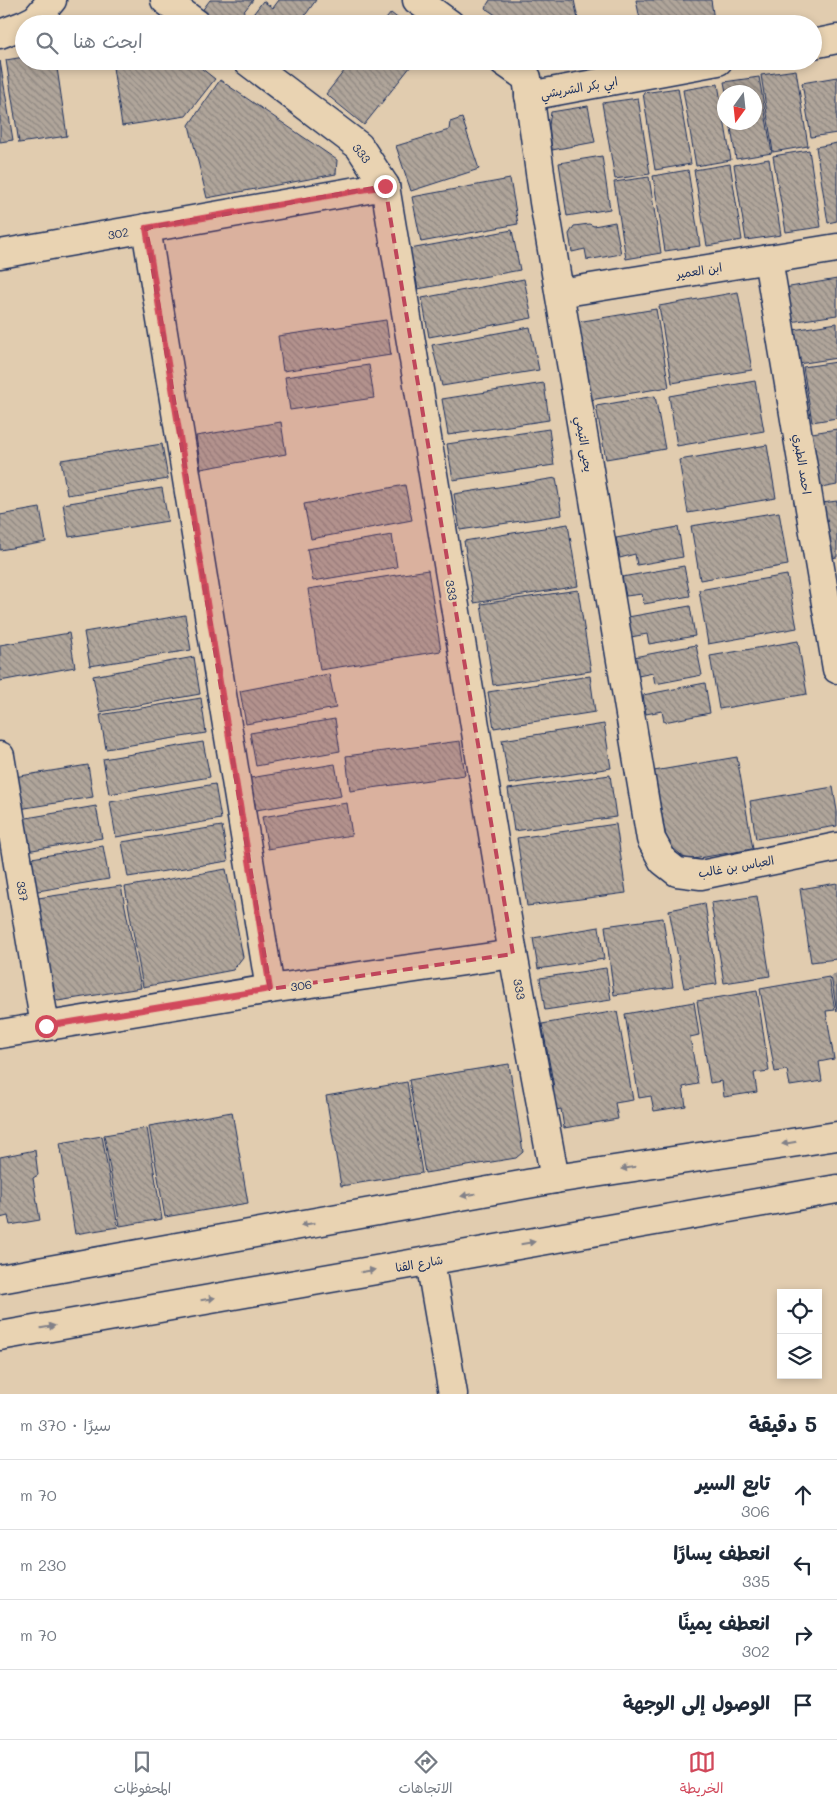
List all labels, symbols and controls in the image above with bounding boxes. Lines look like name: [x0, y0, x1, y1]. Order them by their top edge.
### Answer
search box: [15, 15, 822, 70]
text: ابحث هنا: [73, 28, 143, 53]
icon: search: [33, 29, 61, 57]
street label: ابي بكر الشريشي: [539, 72, 620, 106]
north arrow: [717, 85, 762, 130]
street label: 333: [349, 140, 375, 166]
route end: [374, 175, 397, 198]
street label: 302: [106, 223, 130, 243]
street label: ابن العمير: [674, 258, 723, 283]
street label: يحيى التيمي: [569, 415, 597, 474]
street label: احمد الطبري: [788, 433, 816, 496]
street label: 333: [442, 578, 462, 602]
street label: العباس بن غالب: [697, 851, 775, 882]
street label: 337: [13, 879, 33, 903]
street label: 306: [289, 976, 313, 994]
street label: 333: [510, 977, 530, 1001]
route start: [35, 1015, 58, 1038]
one-way arrow: [780, 1140, 796, 1148]
one-way arrow: [620, 1164, 636, 1172]
one-way arrow: [460, 1191, 476, 1199]
one-way arrow: [300, 1220, 316, 1228]
one-way arrow: [521, 1239, 537, 1247]
street label: شارع القنا: [394, 1251, 444, 1277]
one-way arrow: [361, 1267, 377, 1275]
map controls: [777, 1289, 822, 1379]
button: locate: [777, 1289, 822, 1334]
one-way arrow: [200, 1295, 216, 1303]
one-way arrow: [40, 1323, 56, 1331]
button: layers: [777, 1334, 822, 1379]
text: 5 دقيقة: [749, 1410, 817, 1437]
text: سيرًا · 370 m: [20, 1414, 111, 1435]
text: تابع السير: [695, 1470, 770, 1495]
icon: ahead: [789, 1481, 817, 1509]
text: 70 m: [20, 1484, 57, 1505]
text: 306: [741, 1500, 770, 1521]
text: انعطف يسارًا: [673, 1540, 770, 1565]
icon: left: [789, 1551, 817, 1579]
text: 230 m: [20, 1554, 66, 1575]
text: 335: [742, 1570, 770, 1591]
text: انعطف يمينًا: [678, 1610, 770, 1635]
icon: right: [789, 1621, 817, 1649]
text: 70 m: [20, 1624, 57, 1645]
text: 302: [742, 1640, 770, 1661]
text: الوصول إلى الوجهة: [623, 1690, 770, 1715]
icon: arrive: [789, 1691, 817, 1719]
tab: المحفوظات: [114, 1748, 171, 1801]
tab: الاتجاهات: [398, 1748, 453, 1801]
tab: الخريطة: [680, 1748, 723, 1801]

